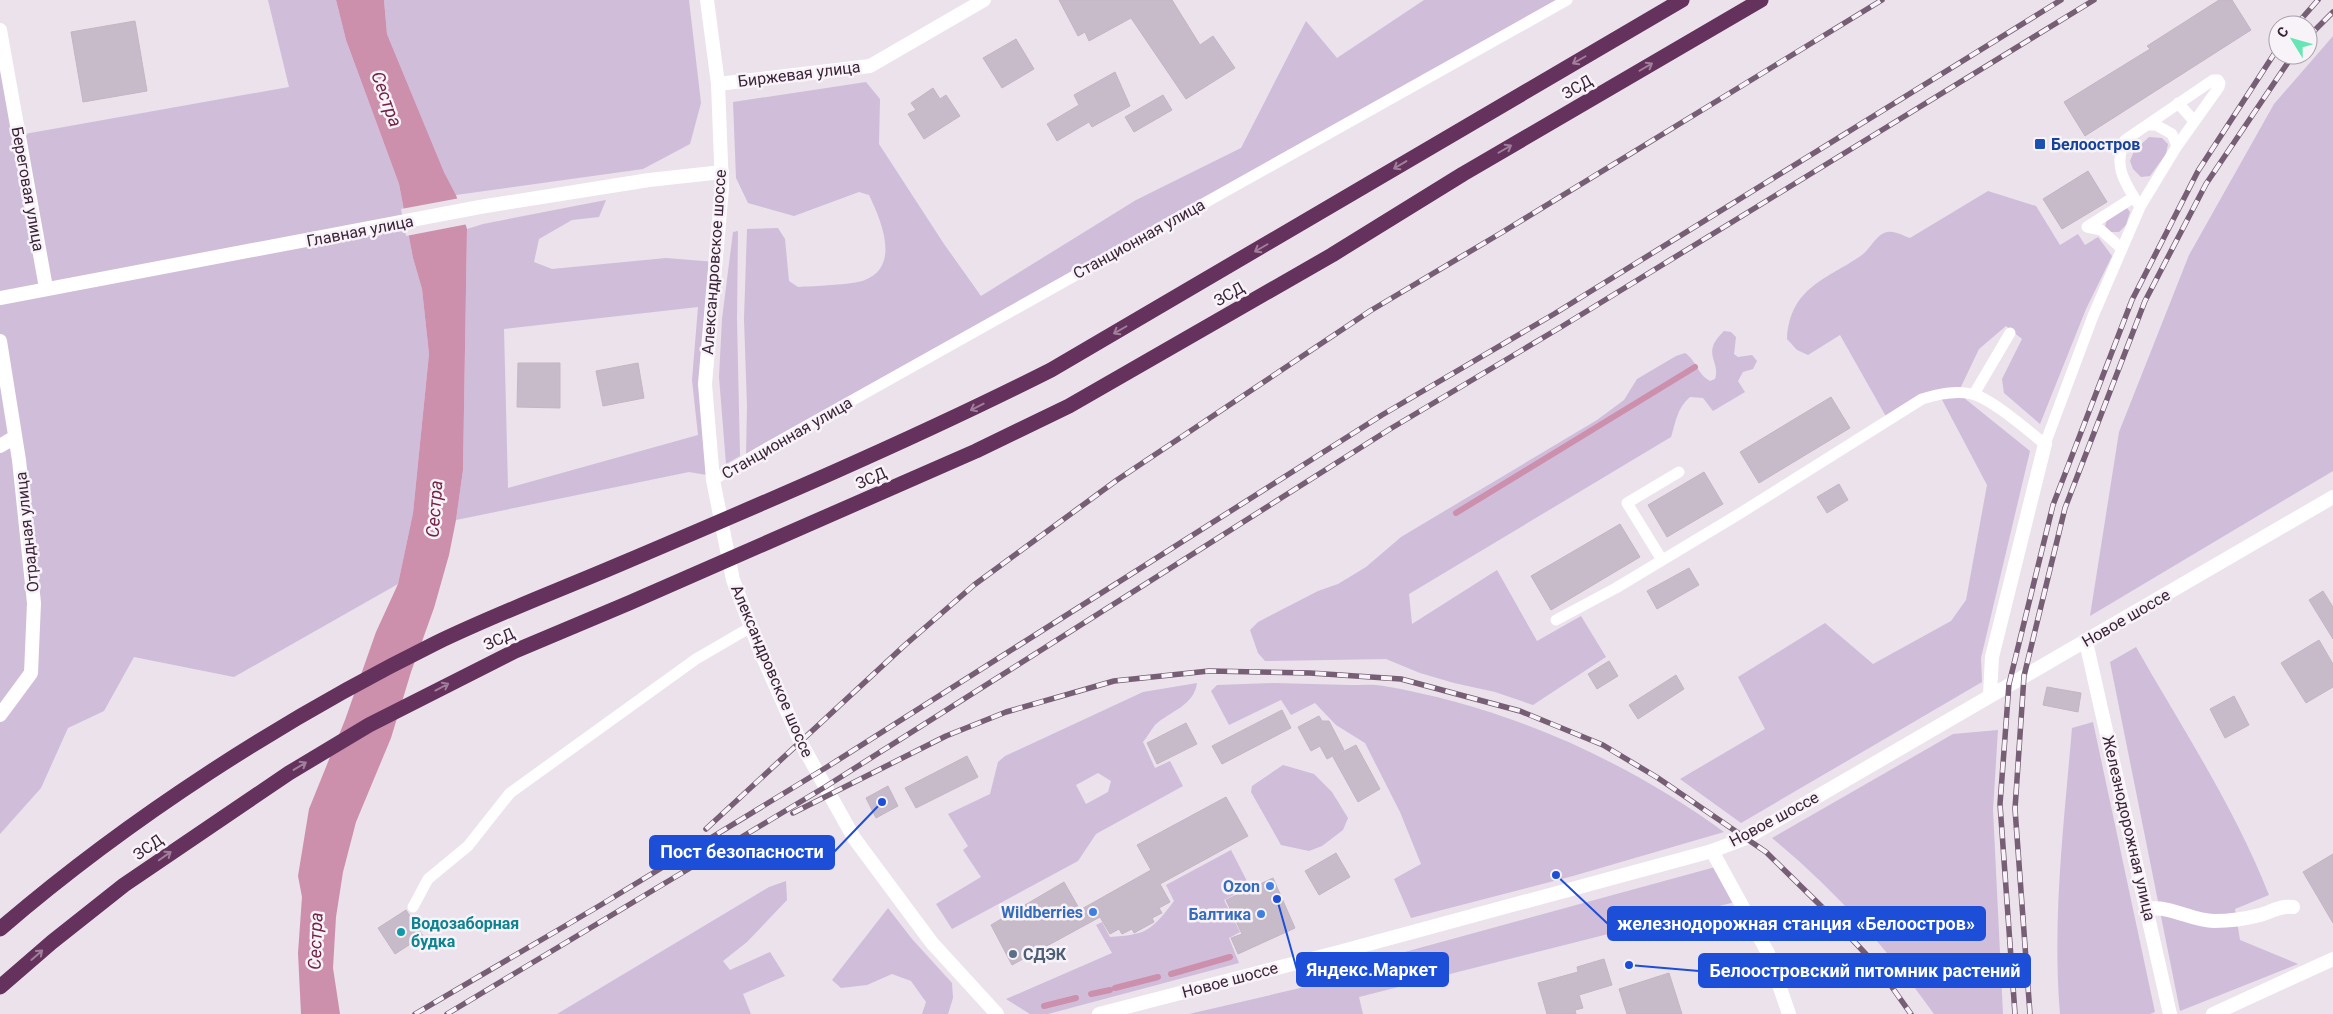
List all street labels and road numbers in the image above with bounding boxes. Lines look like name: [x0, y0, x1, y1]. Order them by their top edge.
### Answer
street label: Биржевая улица: [737, 57, 861, 91]
street label: ЗСД: [1558, 71, 1596, 103]
street label: Береговая улица: [8, 125, 48, 253]
street label: Александровское шоссе: [698, 169, 730, 355]
street label: Станционная улица: [1070, 195, 1208, 283]
street label: Главная улица: [305, 211, 415, 251]
street label: ЗСД: [1210, 278, 1248, 310]
street label: Станционная улица: [718, 393, 856, 483]
street label: ЗСД: [853, 463, 889, 493]
street label: Отрадная улица: [11, 471, 43, 593]
street label: Александровское шоссе: [727, 582, 817, 760]
street label: Новое шоссе: [2079, 585, 2173, 651]
street label: ЗСД: [481, 624, 517, 654]
street label: Железнодорожная улица: [2098, 733, 2160, 923]
street label: Новое шоссе: [1726, 787, 1822, 851]
street label: ЗСД: [129, 830, 167, 864]
street label: Новое шоссе: [1180, 958, 1280, 1002]

